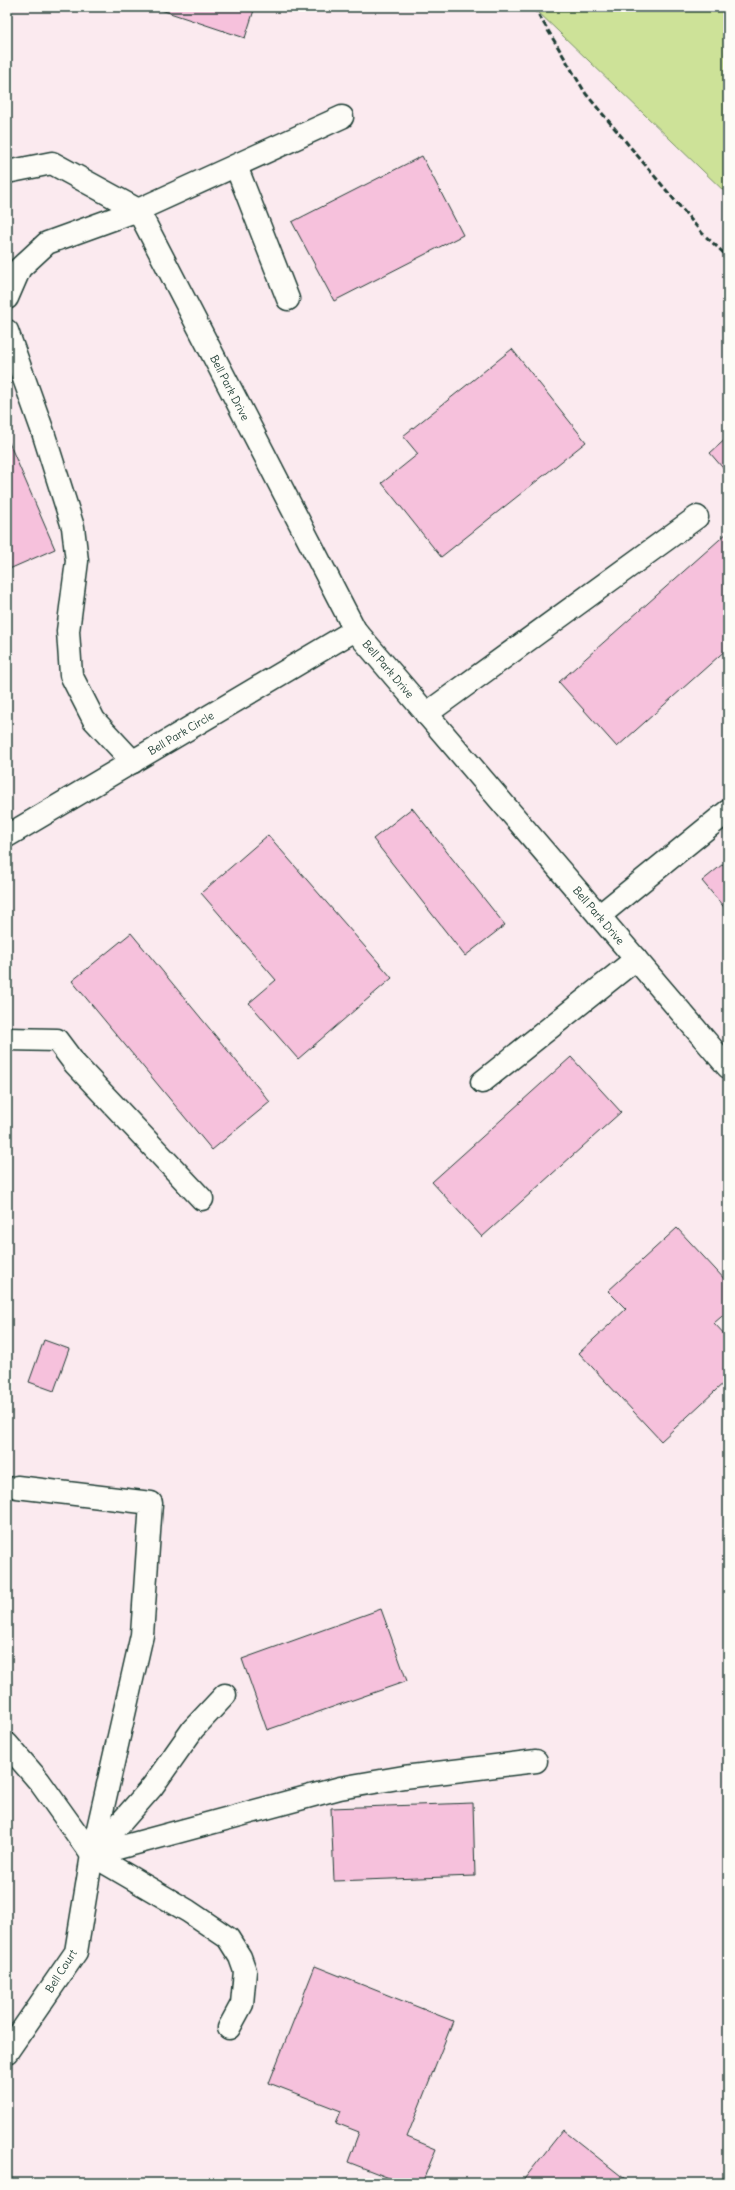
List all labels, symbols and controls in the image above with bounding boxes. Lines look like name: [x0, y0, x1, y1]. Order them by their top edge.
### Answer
street label: Bell Park Drive: [207, 352, 253, 423]
street label: Bell Park Drive: [360, 637, 417, 701]
street label: Bell Park Circle: [145, 708, 216, 758]
street label: Bell Park Drive: [570, 883, 627, 947]
street label: Bell Court: [42, 1946, 80, 1995]

